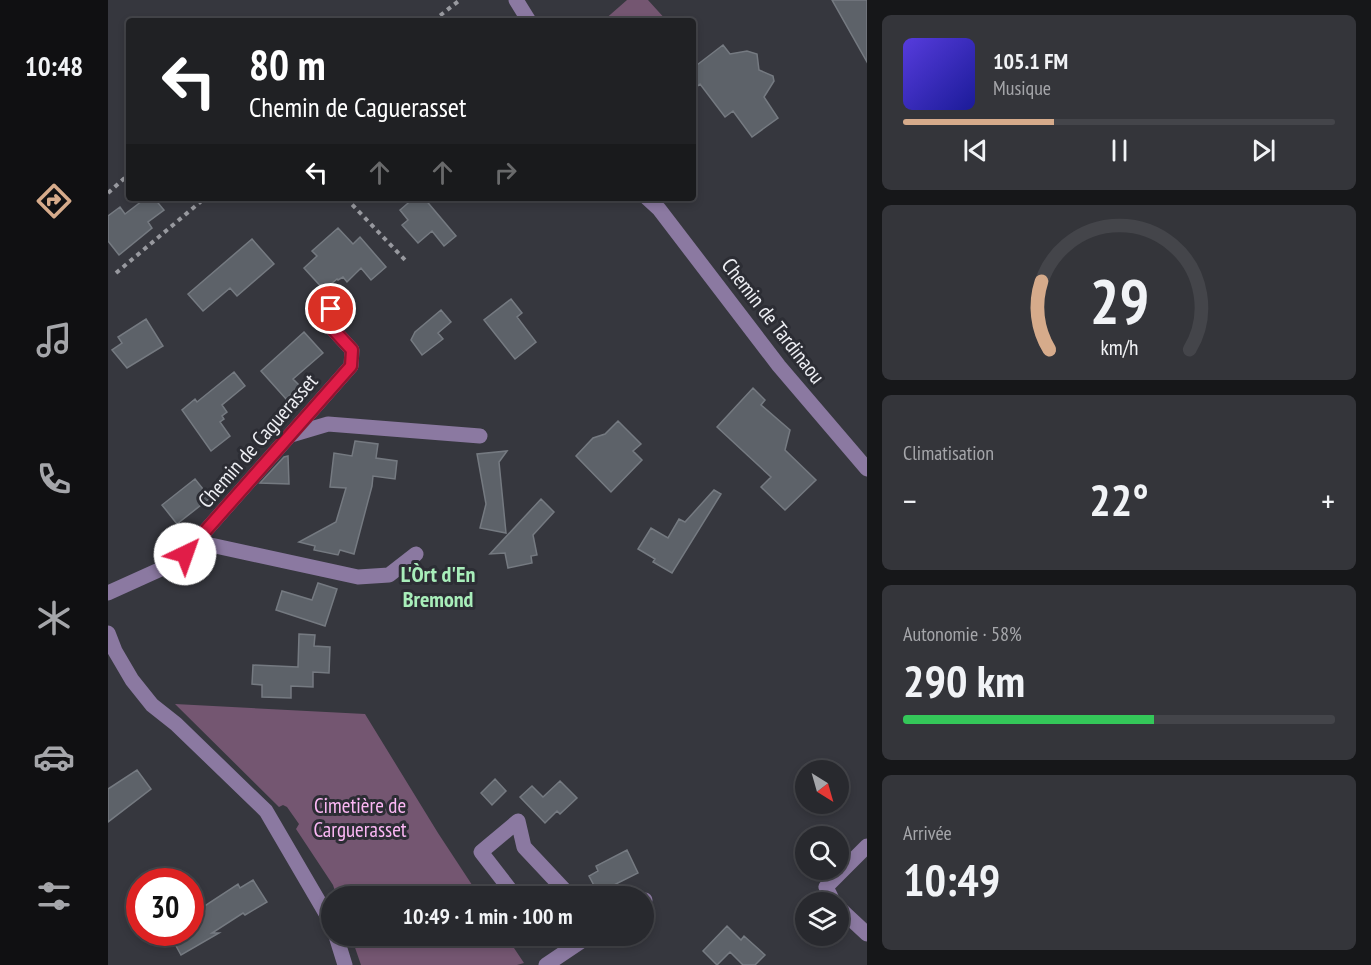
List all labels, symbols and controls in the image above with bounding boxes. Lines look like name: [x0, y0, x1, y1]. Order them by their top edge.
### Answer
text: 80 m: [249, 37, 326, 92]
icon: left: [150, 42, 228, 120]
text: 105.1 FM: [993, 47, 1068, 75]
text: 10:48: [25, 49, 83, 83]
text: Musique: [993, 75, 1051, 101]
text: Chemin de Caguerasset: [249, 90, 466, 124]
icon: previous: [959, 134, 992, 167]
icon: pause: [1103, 134, 1136, 167]
icon: next: [1247, 134, 1280, 167]
icon: left: [300, 156, 333, 189]
icon: ahead: [363, 156, 396, 189]
icon: ahead: [426, 156, 459, 189]
icon: right: [489, 156, 522, 189]
icon: directions: [33, 180, 75, 222]
street label: Chemin de Tardinaou: [716, 252, 831, 389]
text: 29: [1089, 260, 1149, 341]
pin: [305, 283, 356, 334]
icon: arrive: [314, 292, 347, 325]
icon: music: [33, 319, 75, 361]
text: km/h: [1100, 333, 1138, 361]
street label: Chemin de Caguerasset: [192, 368, 323, 513]
text: Climatisation: [903, 440, 994, 466]
icon: phone: [33, 458, 75, 500]
text: 22°: [1089, 470, 1149, 528]
text: −: [903, 479, 917, 522]
text: +: [1321, 479, 1335, 522]
position arrow: [153, 522, 217, 586]
district label: L'Òrt d'En Bremond: [401, 560, 475, 613]
icon: climate: [33, 597, 75, 639]
text: Autonomie · 58%: [903, 621, 1022, 647]
text: 290 km: [903, 651, 1025, 709]
icon: car: [33, 736, 75, 778]
north arrow: [795, 760, 849, 814]
map controls: [795, 760, 849, 946]
park label: Cimetière de Carguerasset: [313, 792, 407, 843]
text: Arrivée: [903, 820, 952, 846]
button: search: [795, 826, 849, 880]
text: 10:49: [903, 850, 1000, 908]
speed limit sign: 30: [126, 868, 204, 946]
icon: filters: [33, 875, 75, 917]
button: layers: [795, 892, 849, 946]
text: 10:49 · 1 min · 100 m: [402, 902, 573, 930]

